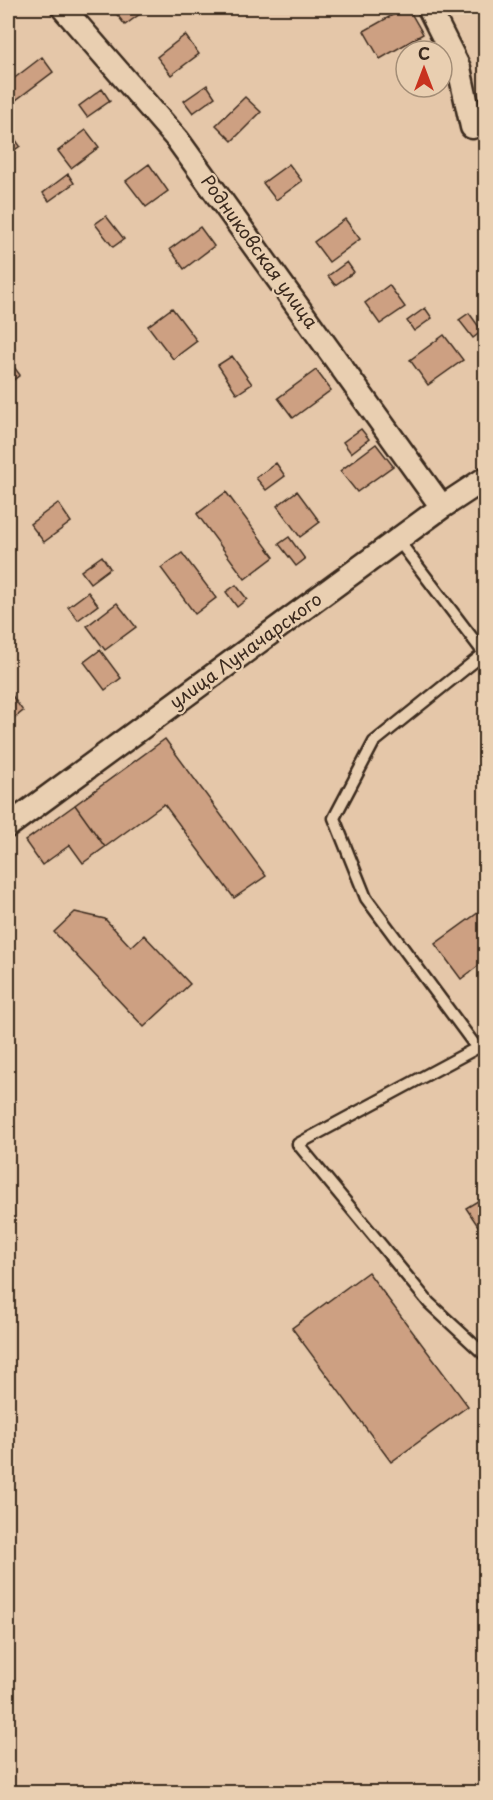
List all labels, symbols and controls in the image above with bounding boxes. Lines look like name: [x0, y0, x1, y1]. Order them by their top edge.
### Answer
north arrow: [394, 39, 454, 99]
text: С: [418, 41, 430, 65]
street label: Родниковская улица: [195, 169, 326, 334]
street label: улица Луначарского: [163, 585, 327, 714]

